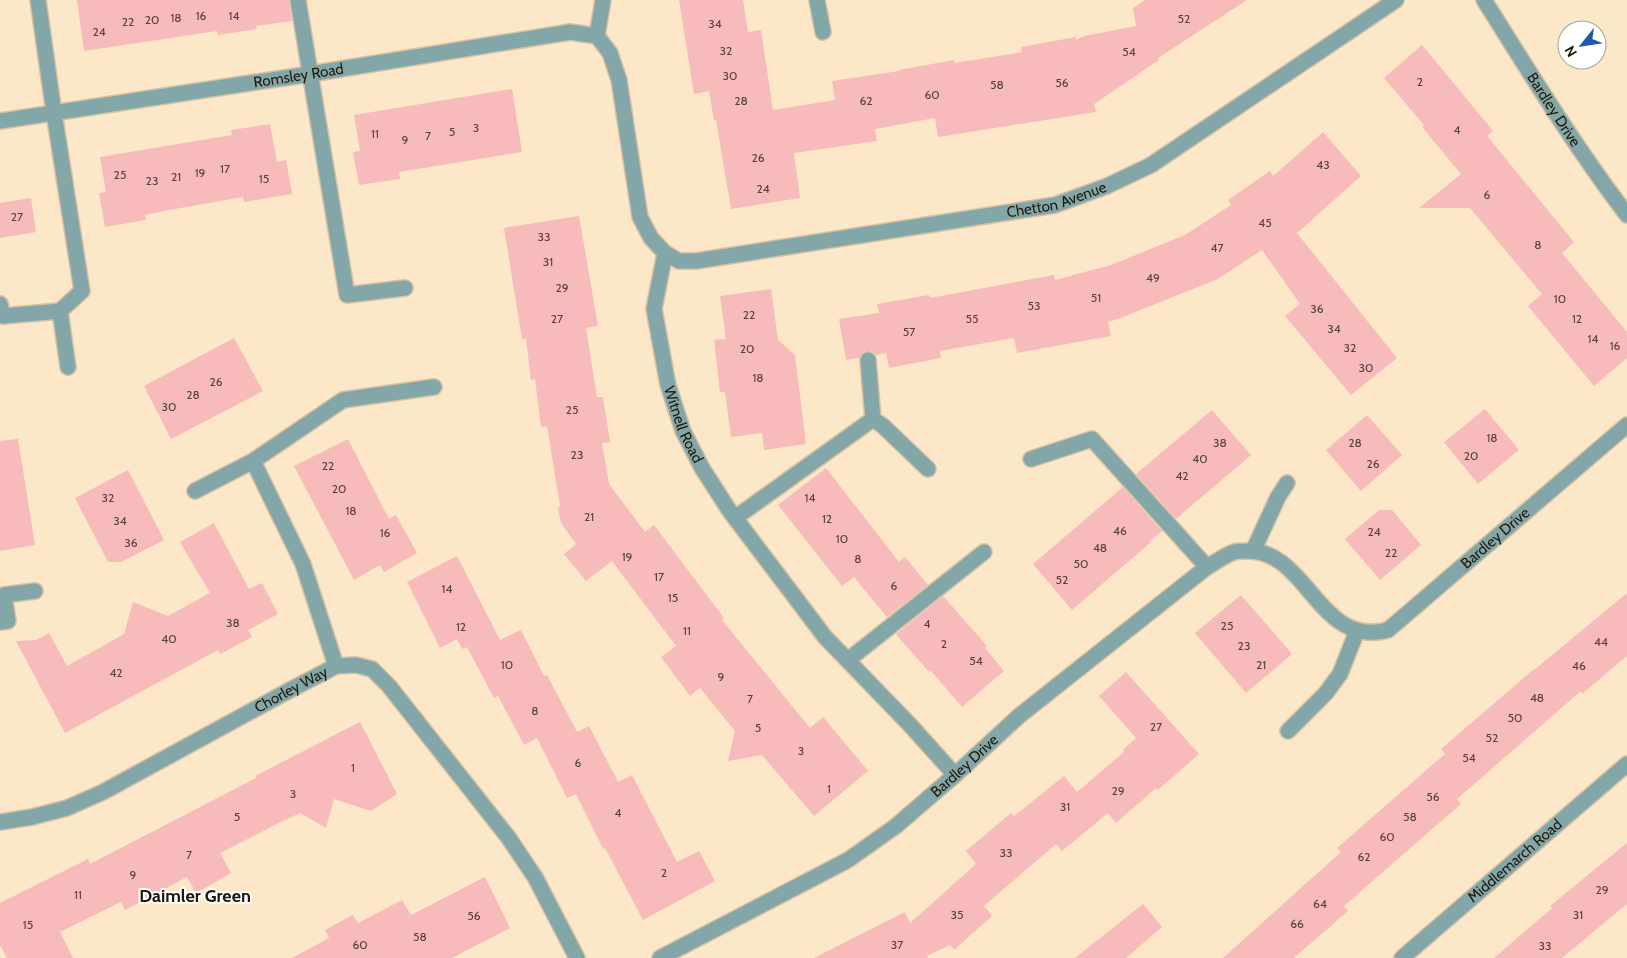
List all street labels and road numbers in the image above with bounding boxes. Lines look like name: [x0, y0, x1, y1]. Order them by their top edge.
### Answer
street label: Romsley Road: [252, 60, 345, 91]
street label: Bardley Drive: [1523, 69, 1585, 150]
street label: Chetton Avenue: [1005, 178, 1109, 221]
street label: Witnell Road: [660, 384, 707, 466]
street label: Bardley Drive: [1457, 503, 1534, 572]
street label: Chorley Way: [251, 663, 331, 717]
street label: Bardley Drive: [927, 731, 1002, 801]
street label: Middlemarch Road: [1464, 815, 1566, 906]

